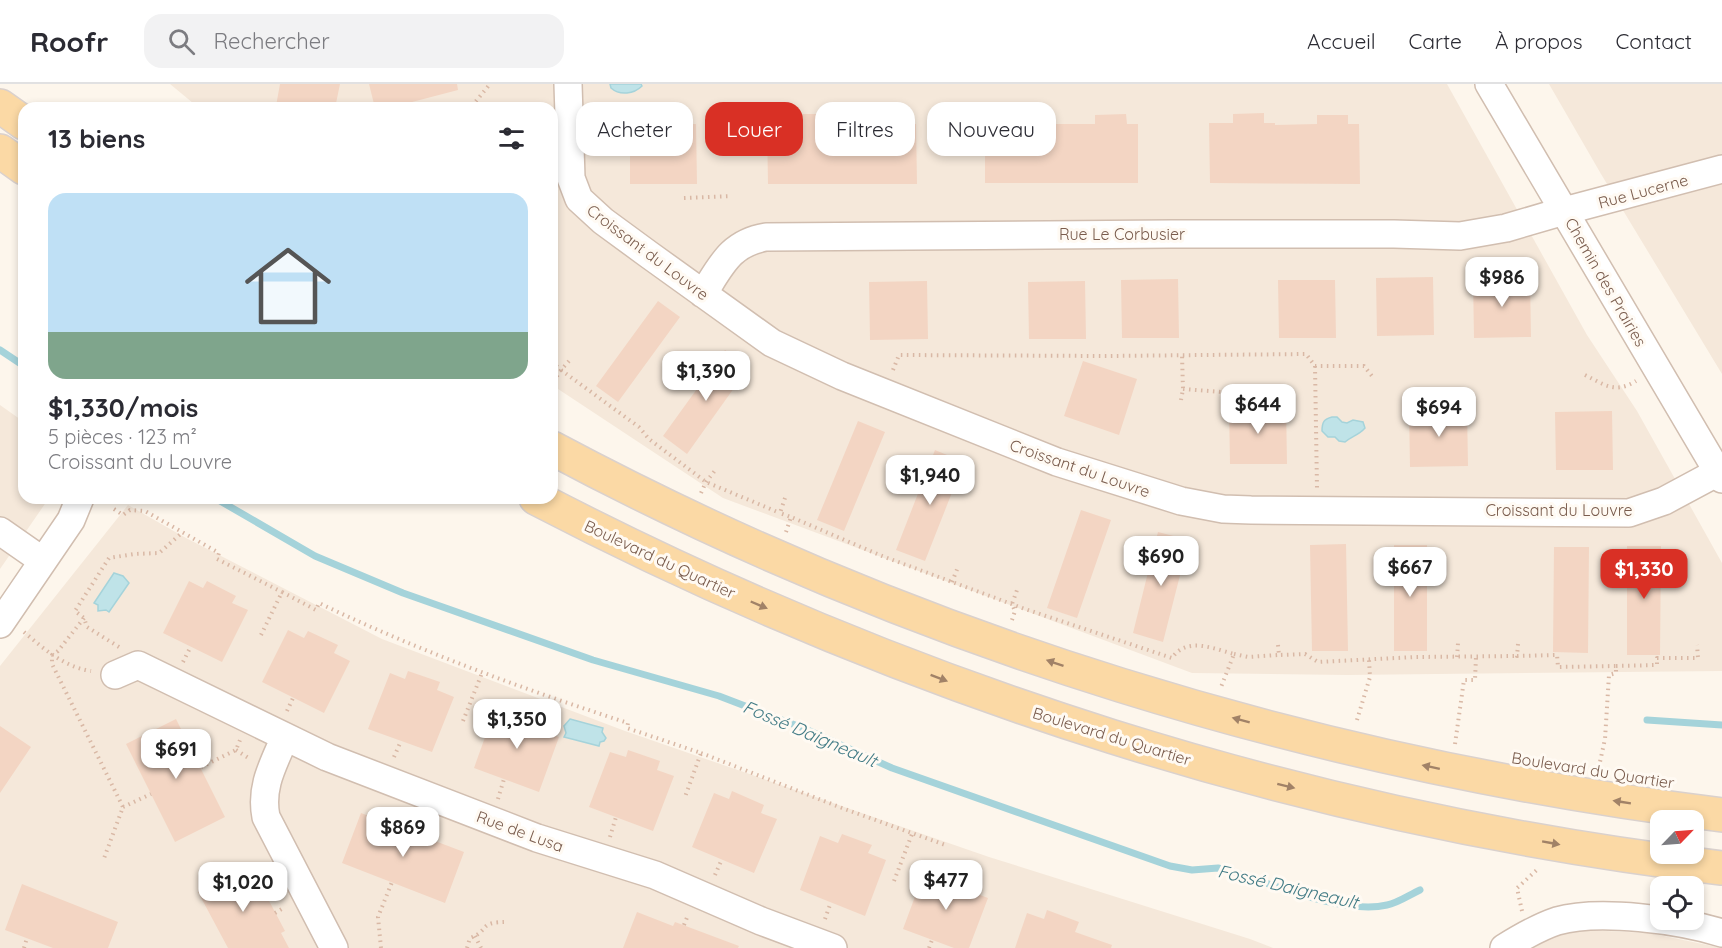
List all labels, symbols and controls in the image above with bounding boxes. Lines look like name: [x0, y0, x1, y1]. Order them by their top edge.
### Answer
search box: [144, 14, 564, 68]
text: Roofr: [30, 24, 108, 59]
icon: search: [165, 25, 198, 58]
text: Rechercher: [213, 27, 330, 55]
text: Accueil: [1307, 28, 1376, 54]
text: Carte: [1409, 28, 1462, 54]
text: À propos: [1495, 28, 1583, 54]
text: Contact: [1616, 28, 1692, 54]
chip: Acheter: [576, 102, 693, 156]
chip: Louer: [705, 102, 803, 156]
chip: Filtres: [815, 102, 915, 156]
chip: Nouveau: [927, 102, 1056, 156]
text: 13 biens: [48, 122, 145, 155]
icon: filters: [495, 122, 528, 155]
street label: Rue Lucerne: [1596, 169, 1690, 213]
street label: Croissant du Louvre: [583, 200, 713, 304]
street label: Chemin des Prairies: [1561, 214, 1651, 350]
street label: Rue Le Corbusier: [1059, 224, 1185, 244]
icon: home: [234, 232, 342, 340]
pin: $986: [1466, 257, 1538, 308]
text: $986: [1479, 264, 1525, 289]
pin: $1,390: [657, 351, 755, 402]
text: $1,390: [676, 358, 736, 383]
pin: $644: [1222, 384, 1294, 435]
pin: $694: [1403, 387, 1475, 438]
text: $1,330/mois: [48, 391, 198, 424]
text: $644: [1235, 391, 1281, 416]
text: $694: [1416, 394, 1462, 419]
text: 5 pièces · 123 m²: [48, 424, 197, 449]
street label: Croissant du Louvre: [1007, 435, 1153, 501]
text: Croissant du Louvre: [48, 449, 232, 474]
pin: $1,940: [881, 455, 979, 506]
text: $1,940: [900, 462, 960, 487]
street label: Croissant du Louvre: [1485, 500, 1633, 520]
street label: Boulevard du Quartier: [581, 515, 739, 603]
pin: $690: [1125, 536, 1197, 587]
text: $690: [1138, 543, 1184, 568]
pin: $667: [1374, 547, 1446, 598]
pin: $1,330: [1595, 549, 1693, 600]
text: $667: [1387, 554, 1433, 579]
text: $1,330: [1615, 556, 1673, 581]
one-way arrow: [750, 600, 768, 610]
one-way arrow: [1046, 658, 1064, 668]
one-way arrow: [931, 673, 949, 683]
water label: Fossé Daigneault: [740, 695, 882, 773]
pin: $1,350: [468, 699, 566, 750]
street label: Boulevard du Quartier: [1030, 702, 1194, 770]
text: $1,350: [487, 706, 547, 731]
one-way arrow: [1232, 715, 1250, 725]
pin: $691: [140, 729, 212, 780]
text: $691: [155, 736, 197, 761]
street label: Boulevard du Quartier: [1510, 747, 1676, 793]
one-way arrow: [1421, 761, 1440, 771]
one-way arrow: [1277, 781, 1295, 791]
one-way arrow: [1613, 797, 1632, 806]
street label: Rue de Lusa: [474, 806, 566, 856]
pin: $869: [367, 807, 439, 858]
north arrow: [1650, 810, 1704, 864]
map controls: [1650, 810, 1704, 930]
text: $869: [380, 814, 426, 839]
one-way arrow: [1542, 839, 1561, 848]
water label: Fossé Daigneault: [1216, 859, 1362, 914]
pin: $477: [910, 860, 982, 911]
pin: $1,020: [194, 862, 292, 913]
text: $477: [923, 867, 969, 892]
text: $1,020: [212, 869, 274, 894]
button: locate: [1650, 876, 1704, 930]

